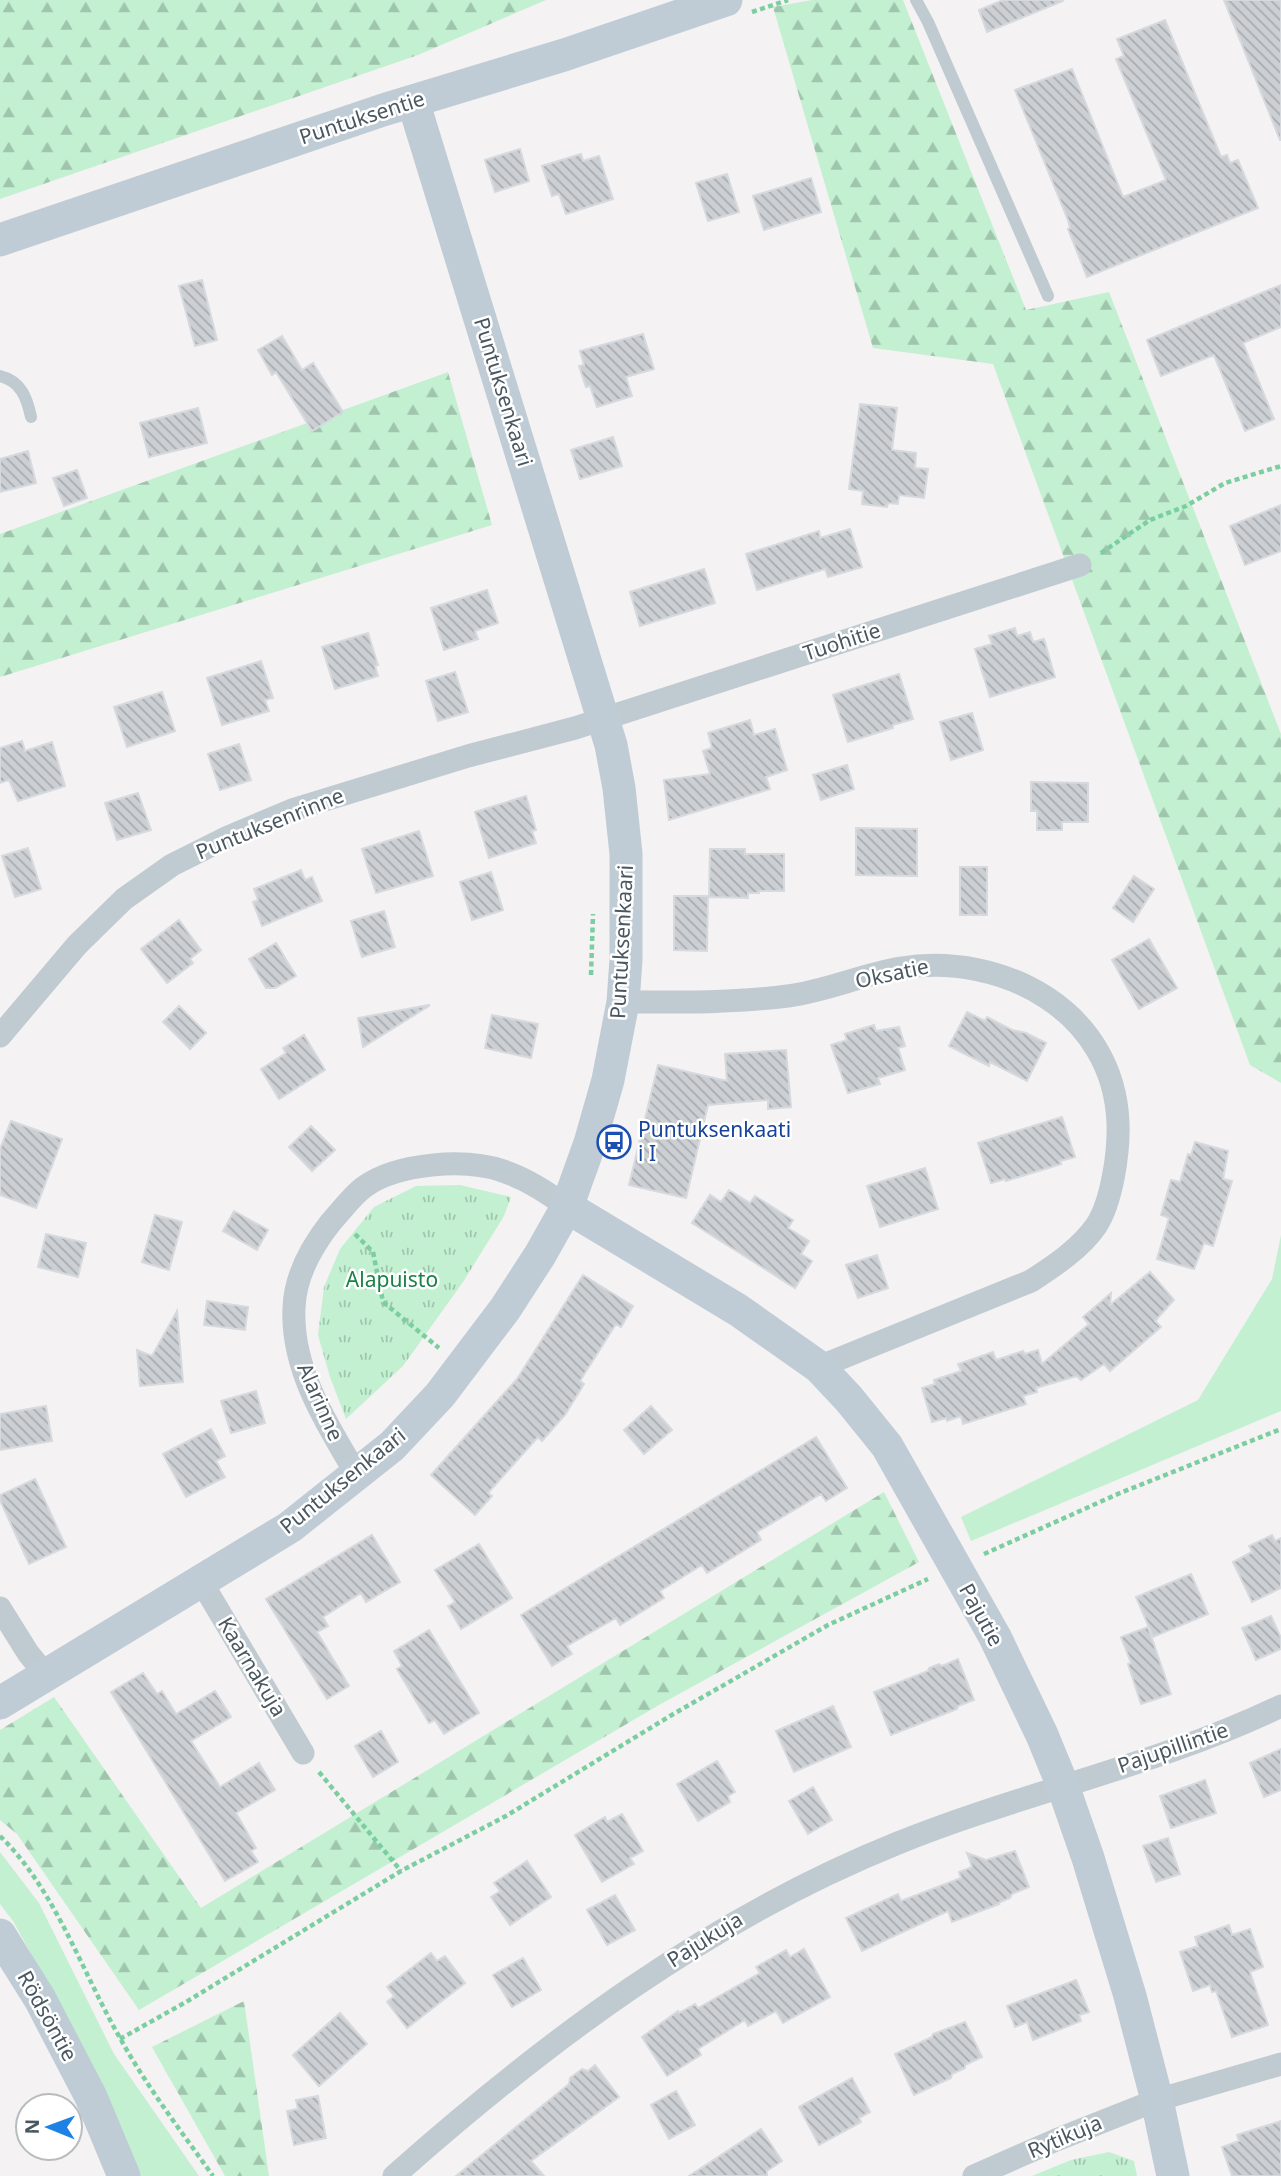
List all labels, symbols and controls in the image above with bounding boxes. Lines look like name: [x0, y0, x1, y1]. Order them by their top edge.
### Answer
street label: Puntuksentie: [295, 84, 428, 150]
street label: Puntuksenkaari: [468, 314, 540, 470]
street label: Tuohitie: [800, 615, 884, 667]
street label: Puntuksenrinne: [191, 781, 348, 866]
street label: Puntuksenkaari: [603, 864, 639, 1020]
street label: Oksatie: [853, 952, 931, 994]
place label: Puntuksenkaati i I: [638, 1115, 791, 1167]
bus stop icon: Puntuksenkaati i I: [595, 1123, 633, 1161]
park label: Alapuisto: [346, 1265, 438, 1293]
street label: Alarinne: [291, 1358, 350, 1445]
street label: Puntuksenkaari: [274, 1421, 411, 1540]
street label: Pajutie: [953, 1578, 1011, 1651]
street label: Kaarnakuja: [212, 1612, 294, 1721]
street label: Pajupillintie: [1114, 1715, 1232, 1779]
street label: Pajukuja: [661, 1905, 748, 1973]
street label: Rödsöntie: [12, 1965, 84, 2066]
north arrow: [14, 2092, 84, 2162]
street label: Rytikuja: [1023, 2108, 1106, 2164]
text: N: [19, 2119, 45, 2135]

